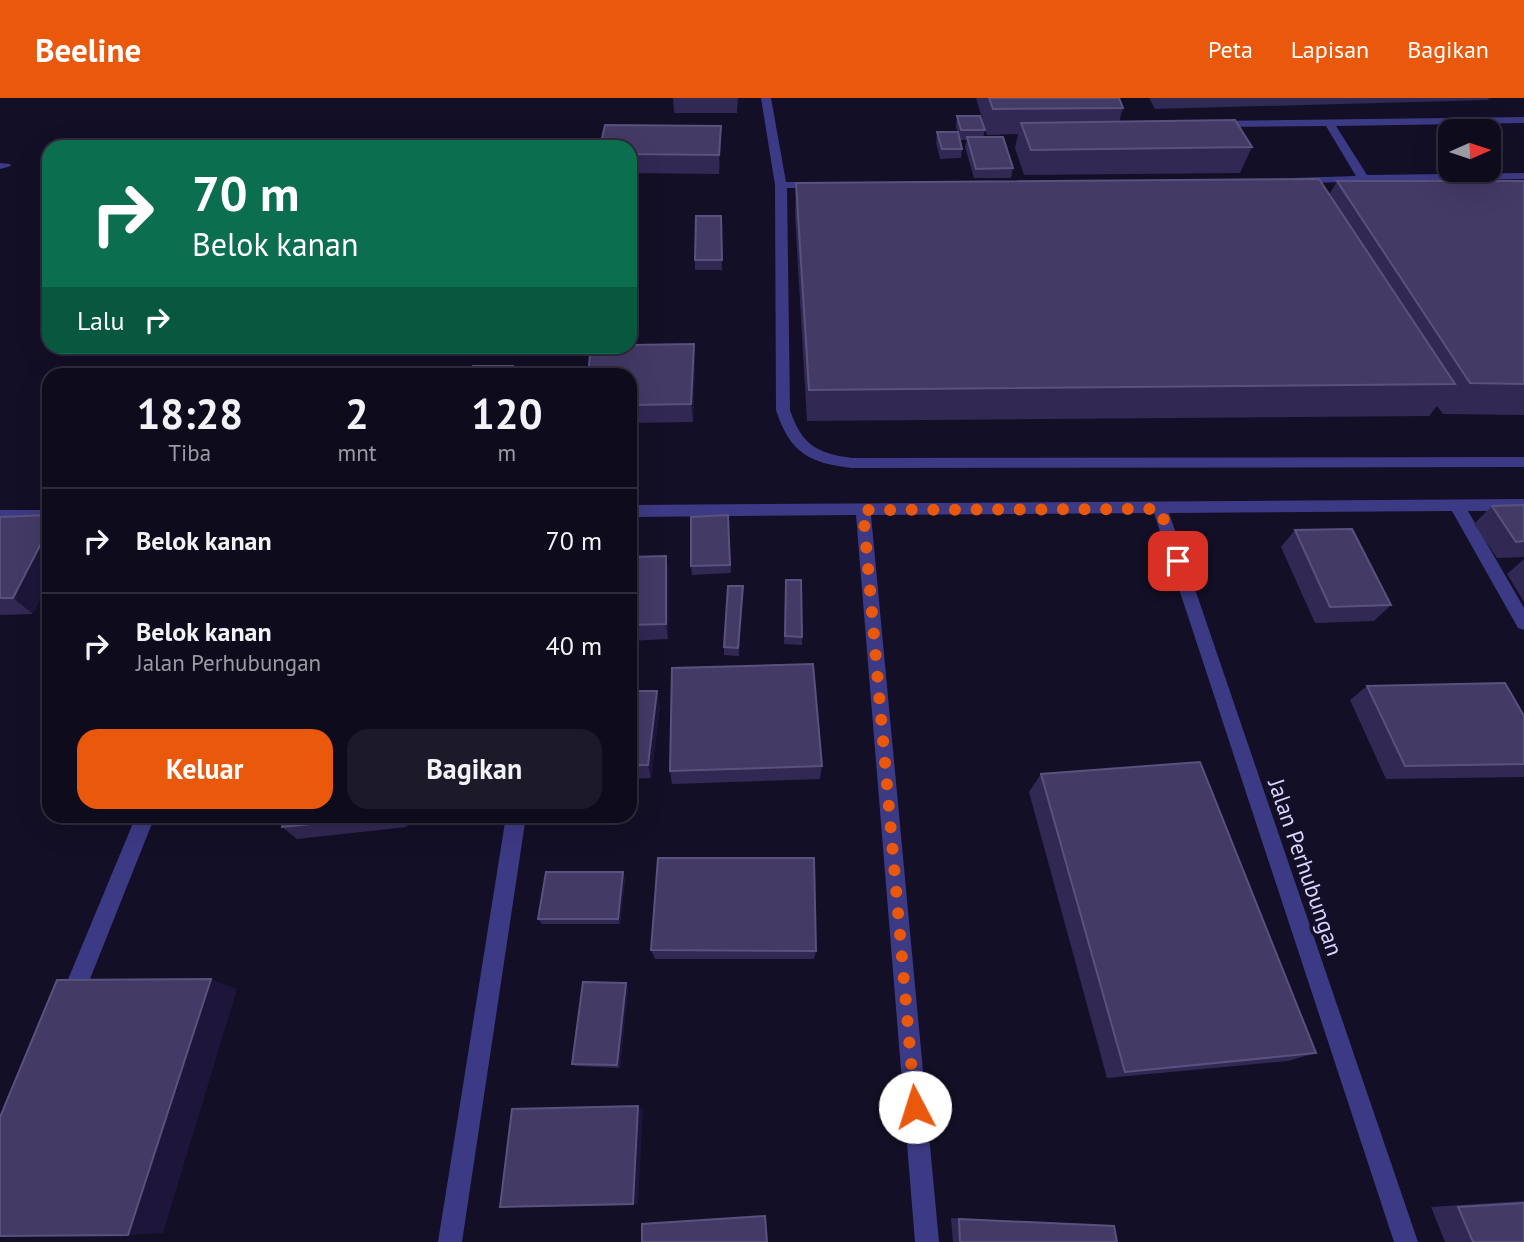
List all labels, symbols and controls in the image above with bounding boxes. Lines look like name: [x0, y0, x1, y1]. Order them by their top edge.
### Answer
text: Beeline: [35, 28, 141, 71]
text: Peta: [1208, 34, 1253, 65]
text: Lapisan: [1291, 34, 1369, 65]
text: Bagikan: [1407, 34, 1489, 65]
north arrow: [1438, 119, 1502, 182]
map controls: [1438, 119, 1501, 182]
text: 70 m: [192, 161, 299, 225]
icon: right: [77, 168, 168, 259]
text: Belok kanan: [192, 223, 358, 265]
icon: right: [138, 301, 176, 339]
text: Lalu: [77, 304, 124, 337]
text: 18:28: [136, 386, 243, 441]
text: 2: [345, 386, 369, 441]
text: 120: [471, 386, 542, 441]
text: Tiba: [168, 438, 211, 467]
text: mnt: [338, 438, 377, 467]
text: m: [497, 438, 516, 467]
icon: right: [77, 522, 115, 560]
text: Belok kanan: [136, 524, 272, 557]
text: 70 m: [546, 524, 602, 557]
pin: [1148, 531, 1208, 591]
icon: arrive: [1159, 542, 1197, 580]
text: Belok kanan: [136, 615, 272, 648]
icon: right: [77, 627, 115, 665]
text: 40 m: [546, 629, 602, 662]
text: Jalan Perhubungan: [136, 648, 321, 677]
button: Keluar: [77, 729, 333, 809]
button: Bagikan: [347, 729, 602, 809]
street label: Jalan Perhubungan: [1262, 774, 1350, 959]
position arrow: [878, 1070, 952, 1144]

